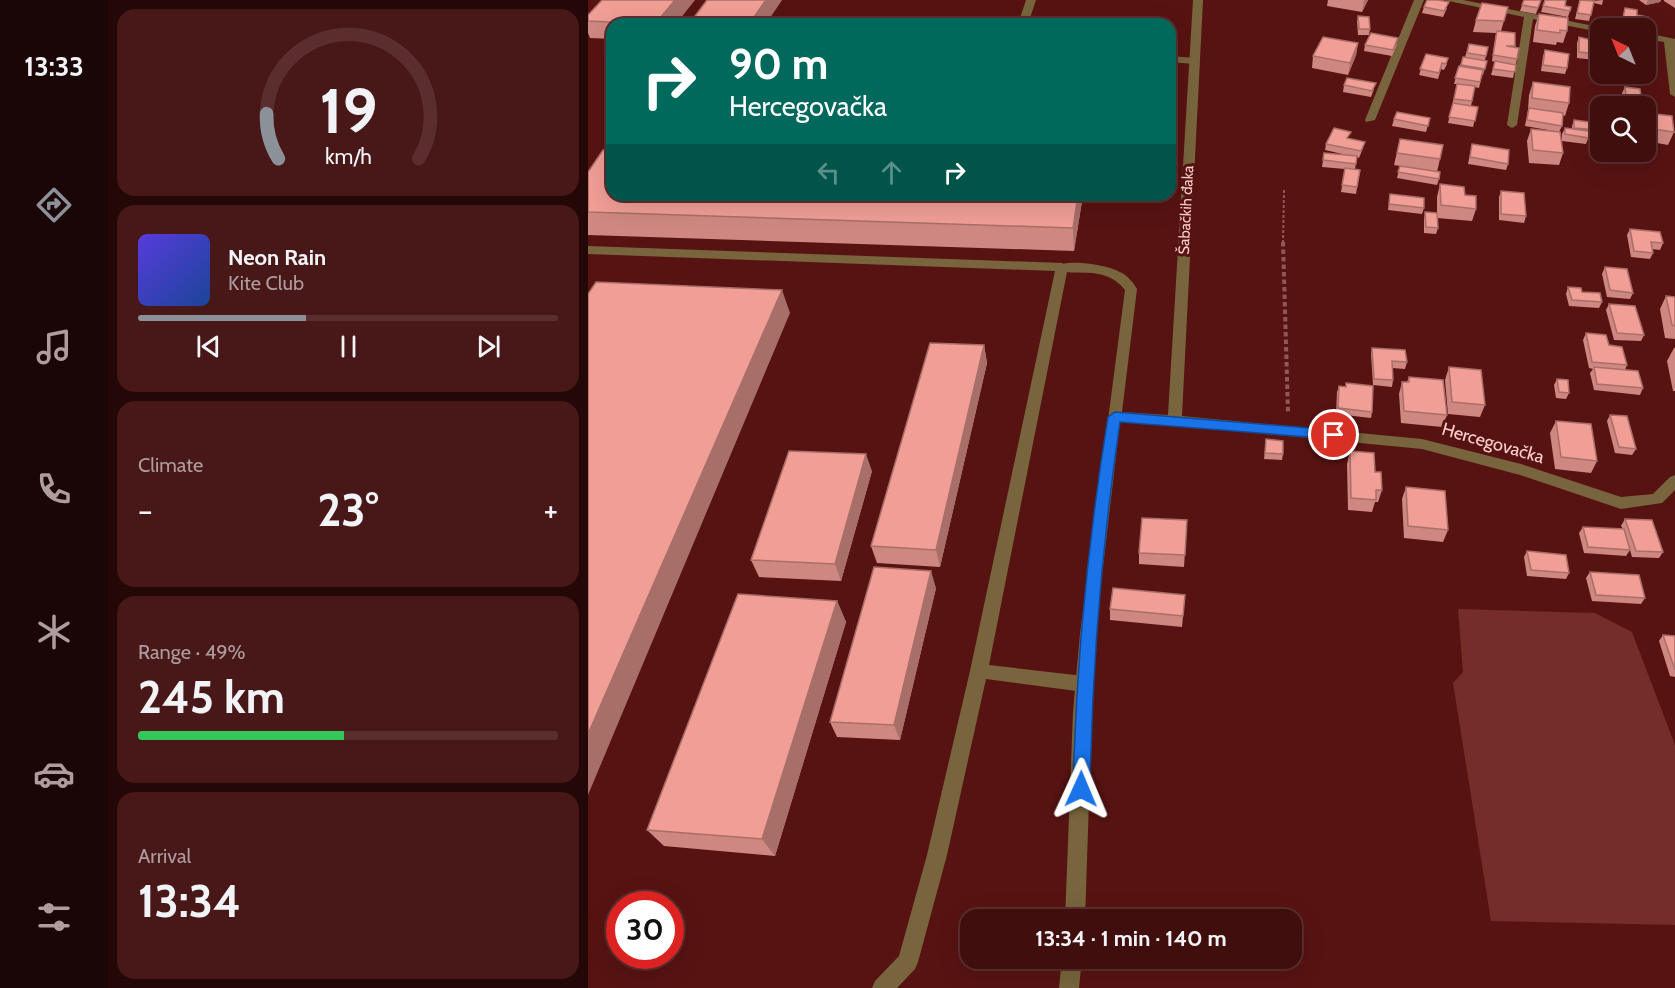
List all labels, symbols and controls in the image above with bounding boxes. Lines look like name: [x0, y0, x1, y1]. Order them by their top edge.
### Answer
north arrow: [1590, 18, 1656, 84]
map controls: [1590, 18, 1656, 162]
text: 90 m: [729, 38, 828, 90]
icon: right: [630, 42, 708, 120]
text: 13:33: [24, 50, 84, 83]
text: 19: [319, 74, 377, 150]
text: Hercegovačka: [729, 90, 887, 123]
button: search: [1590, 96, 1656, 162]
text: km/h: [325, 144, 371, 170]
icon: left: [812, 156, 845, 189]
icon: ahead: [875, 156, 908, 189]
icon: right: [938, 156, 971, 189]
street label: Šabačkih đaka: [1174, 164, 1197, 255]
icon: directions: [33, 184, 75, 226]
text: Neon Rain: [228, 244, 326, 271]
text: Kite Club: [228, 271, 304, 295]
icon: music: [33, 326, 75, 368]
icon: previous: [192, 330, 225, 363]
icon: pause: [332, 330, 365, 363]
icon: next: [472, 330, 505, 363]
pin: [1308, 409, 1359, 460]
icon: arrive: [1317, 418, 1350, 451]
street label: Hercegovačka: [1439, 418, 1547, 468]
text: Climate: [138, 453, 203, 477]
icon: phone: [33, 468, 75, 510]
text: 23°: [317, 483, 379, 537]
text: −: [138, 490, 153, 530]
text: +: [543, 490, 558, 530]
icon: climate: [33, 611, 75, 653]
text: Range · 49%: [138, 640, 246, 664]
text: 245 km: [138, 670, 285, 724]
icon: car: [33, 753, 75, 795]
position arrow: [1049, 757, 1113, 821]
text: Arrival: [138, 844, 191, 868]
text: 13:34: [138, 874, 241, 928]
speed limit sign: 30: [606, 891, 684, 969]
icon: filters: [33, 896, 75, 938]
text: 13:34 · 1 min · 140 m: [1035, 925, 1227, 952]

